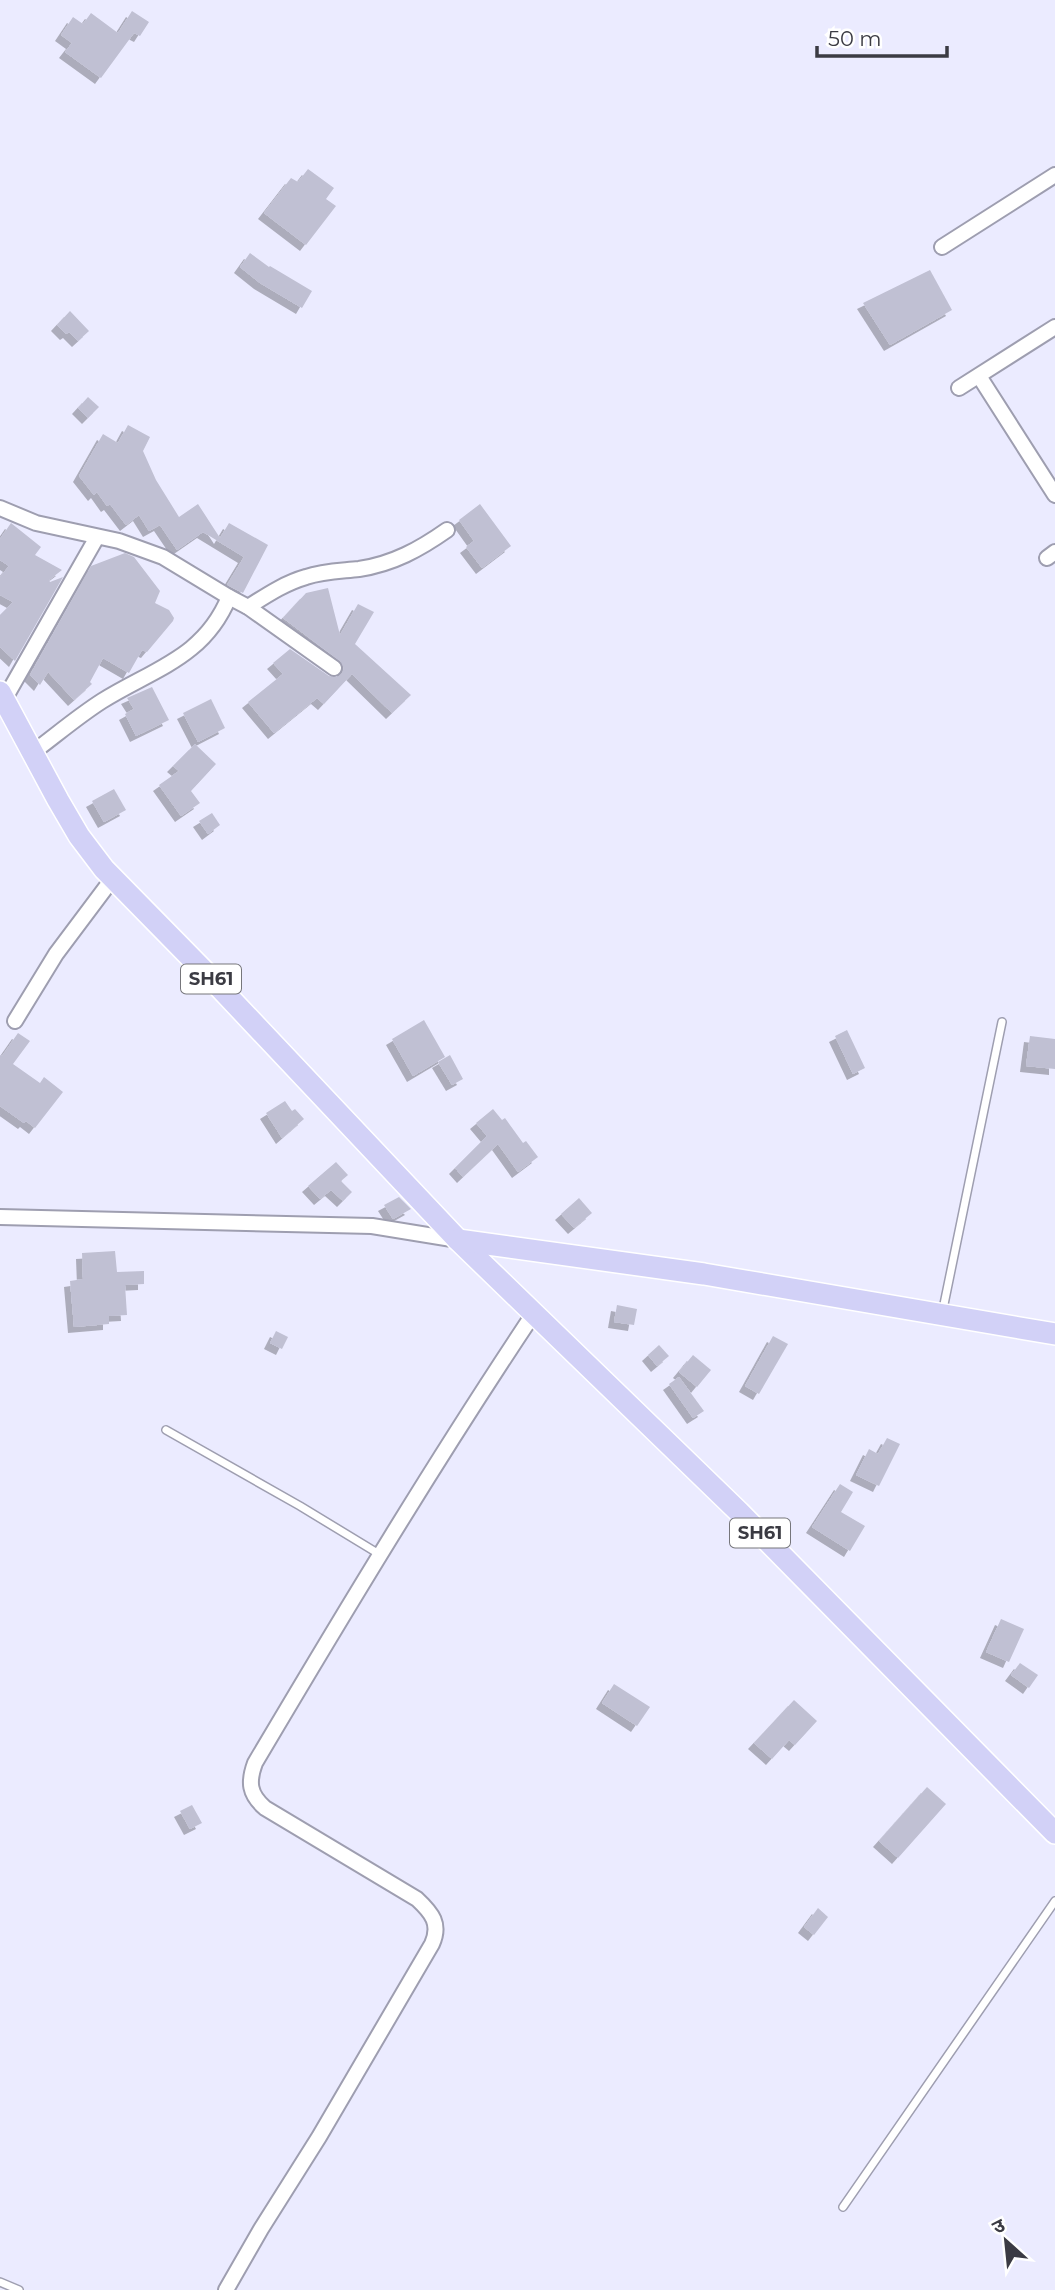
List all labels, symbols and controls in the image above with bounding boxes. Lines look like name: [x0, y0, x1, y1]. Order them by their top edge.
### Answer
scale bar: [817, 14, 946, 58]
text: 50 m: [828, 26, 882, 51]
road number: SH61: [181, 964, 241, 994]
road number: SH61: [730, 1518, 790, 1548]
north arrow: [971, 2206, 1041, 2276]
text: उ: [988, 2213, 1009, 2239]

